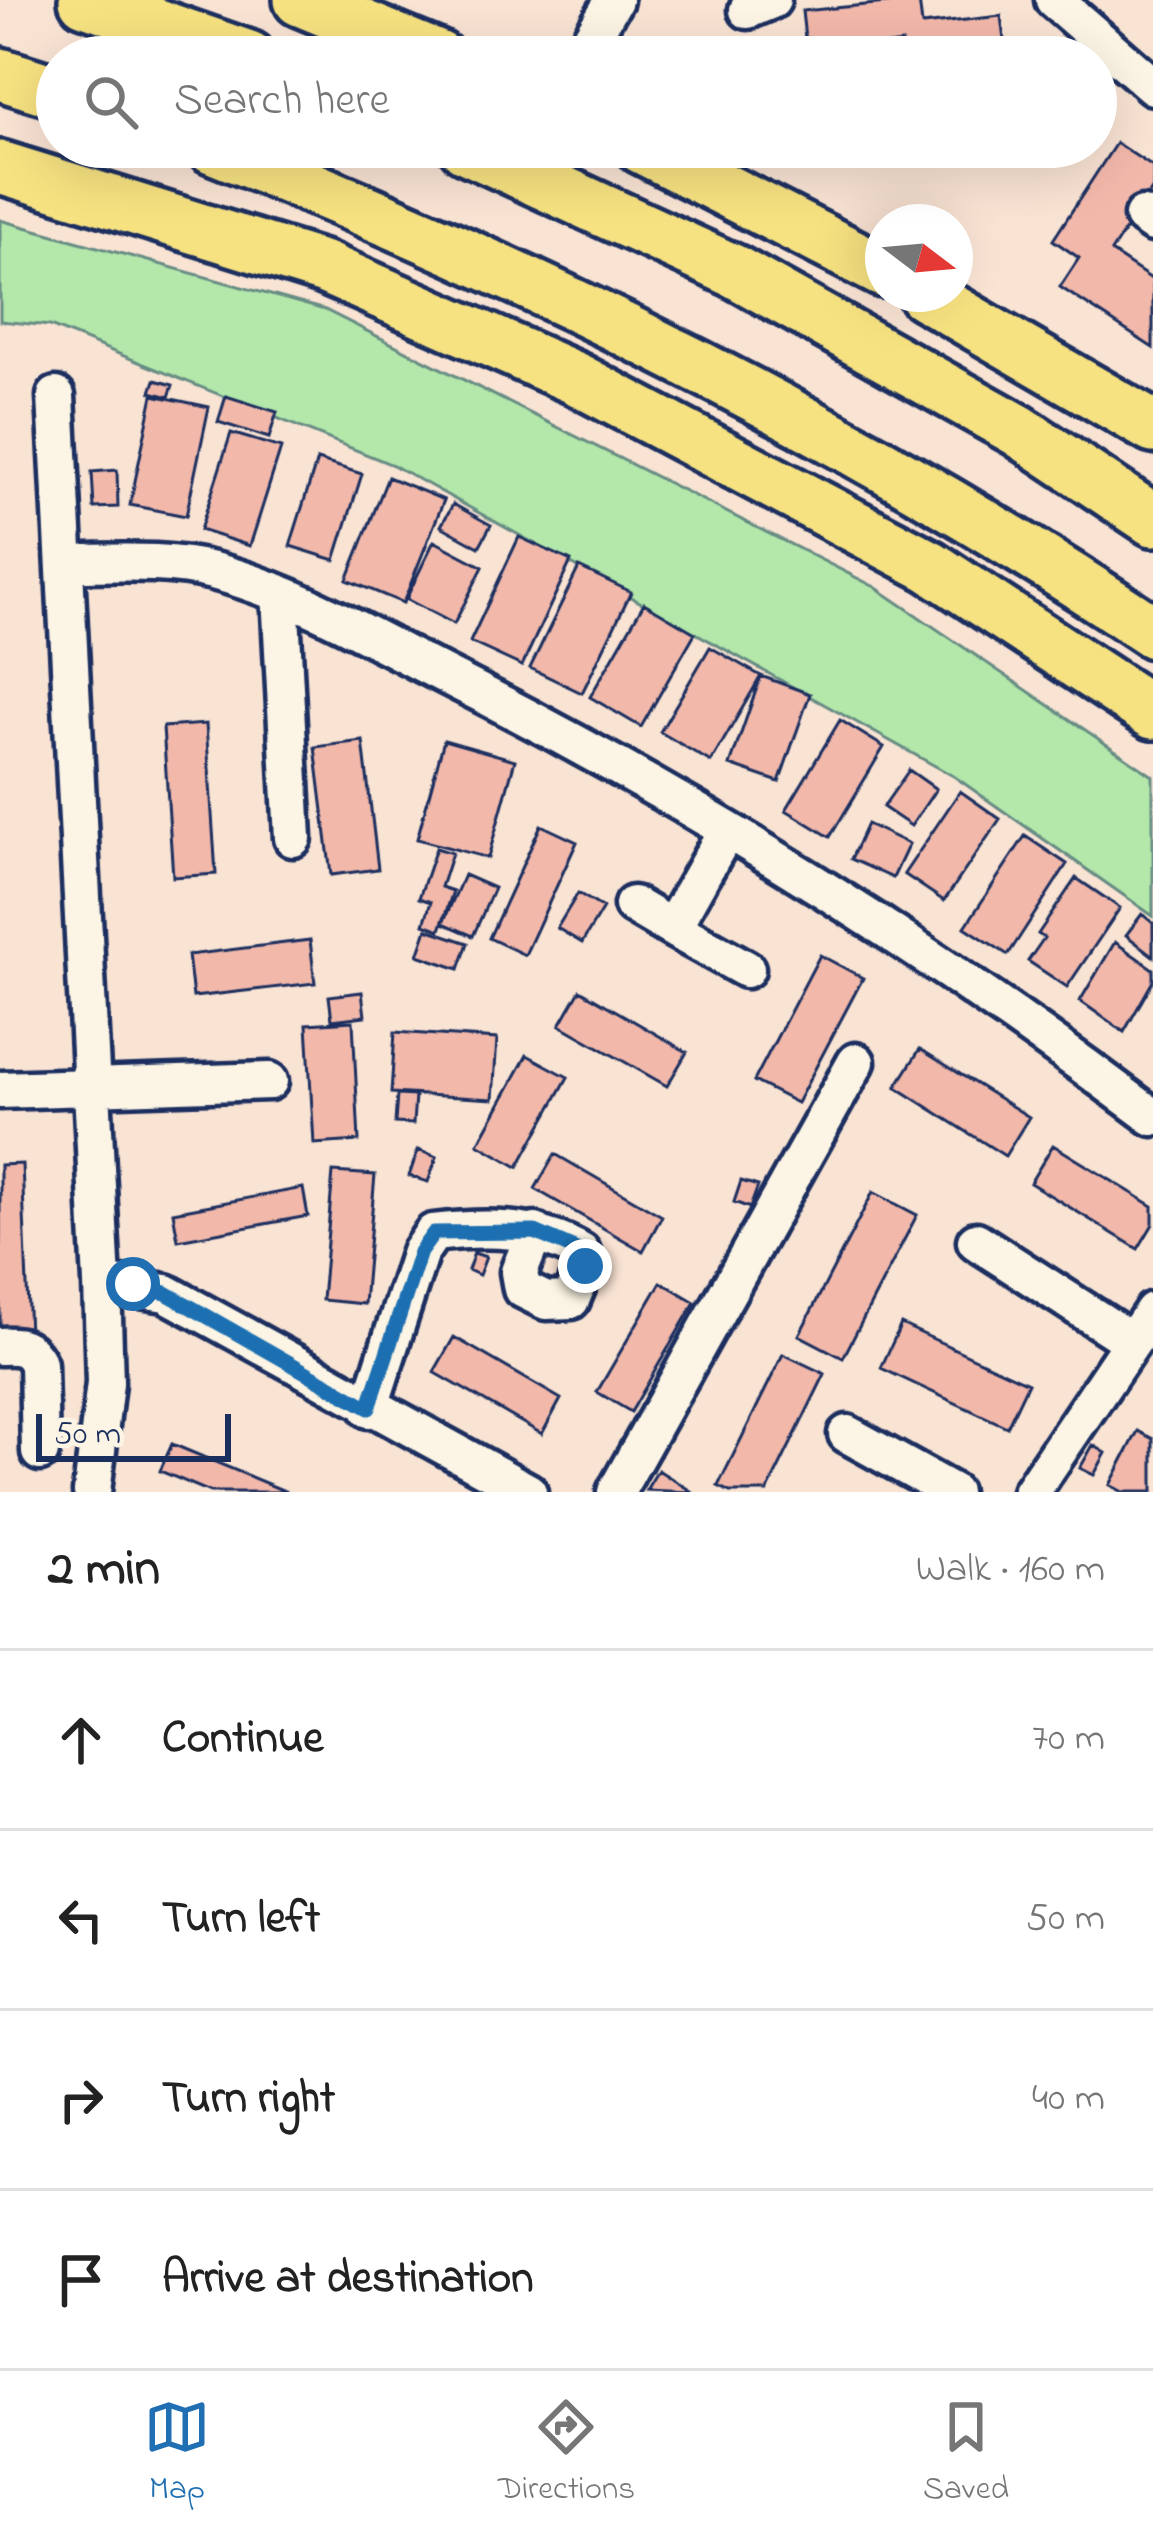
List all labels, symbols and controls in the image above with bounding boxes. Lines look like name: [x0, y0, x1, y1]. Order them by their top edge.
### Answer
search box: [36, 36, 1117, 168]
icon: search: [78, 69, 144, 135]
text: Search here: [174, 69, 390, 135]
north arrow: [865, 204, 973, 312]
route end: [558, 1239, 612, 1293]
route start: [106, 1257, 160, 1311]
scale bar: [36, 1408, 231, 1461]
text: 50 m: [54, 1411, 121, 1459]
text: 2 min: [48, 1533, 160, 1608]
text: Walk · 160 m: [916, 1542, 1105, 1599]
icon: ahead: [48, 1707, 114, 1773]
text: Continue: [162, 1707, 323, 1773]
text: 70 m: [1032, 1711, 1105, 1768]
icon: left: [48, 1887, 114, 1953]
text: Turn left: [162, 1887, 320, 1953]
text: 50 m: [1026, 1891, 1105, 1948]
icon: right: [48, 2067, 114, 2133]
text: Turn right: [162, 2067, 335, 2133]
text: 40 m: [1032, 2071, 1105, 2128]
icon: arrive: [48, 2247, 114, 2313]
text: Arrive at destination: [162, 2247, 533, 2313]
tab: Map: [144, 2394, 210, 2514]
tab: Directions: [498, 2394, 635, 2514]
tab: Saved: [923, 2394, 1009, 2514]

